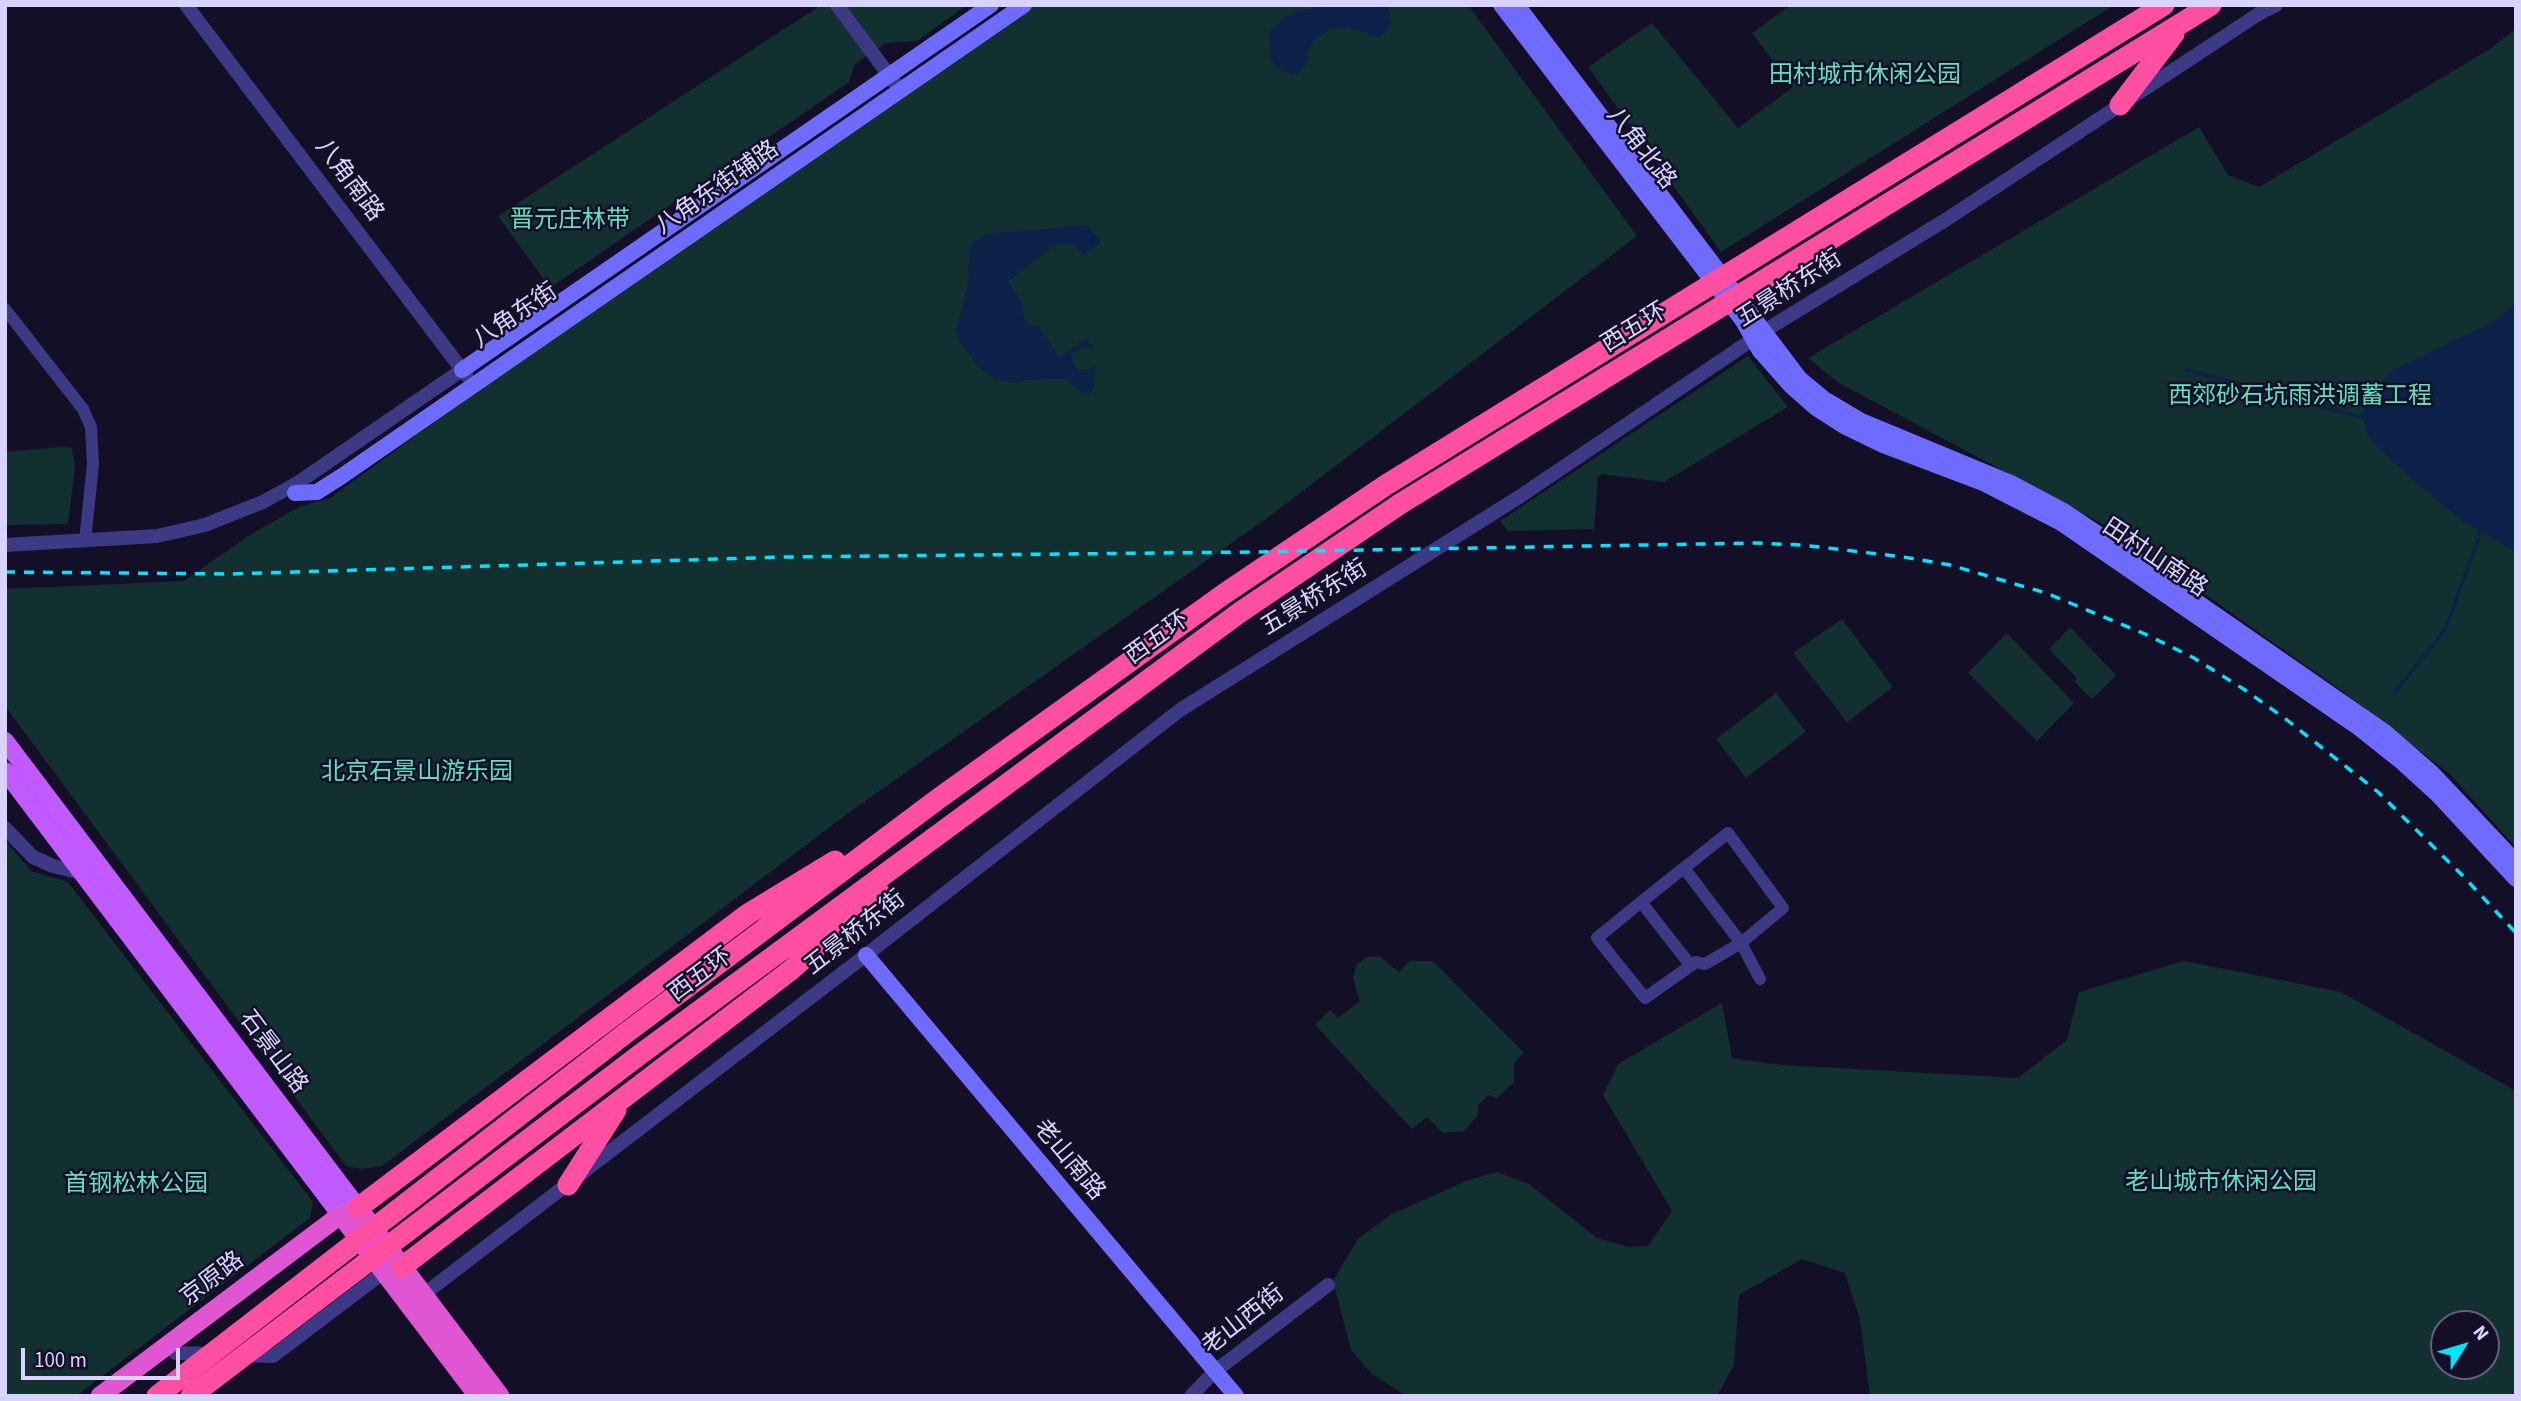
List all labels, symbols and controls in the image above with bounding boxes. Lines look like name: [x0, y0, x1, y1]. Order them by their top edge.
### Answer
park label: 田村城市休闲公园: [1769, 63, 1961, 91]
street label: 八角北路: [1599, 102, 1681, 196]
street label: 八角南路: [308, 134, 388, 228]
street label: 八角东街辅路: [651, 136, 785, 242]
park label: 晋元庄林带: [510, 208, 630, 236]
street label: 五景桥东街: [1732, 245, 1848, 335]
street label: 八角东街: [468, 278, 564, 356]
street label: 西五环: [1597, 298, 1673, 360]
park label: 西郊砂石坑雨洪调蓄工程: [2168, 384, 2432, 412]
street label: 田村山南路: [2096, 514, 2212, 604]
street label: 五景桥东街: [1256, 555, 1374, 643]
street label: 西五环: [1120, 606, 1196, 672]
park label: 北京石景山游乐园: [321, 760, 513, 788]
street label: 五景桥东街: [800, 886, 912, 982]
street label: 西五环: [664, 943, 738, 1009]
street label: 石景山路: [232, 1006, 312, 1100]
street label: 老山南路: [1026, 1115, 1110, 1207]
park label: 老山城市休闲公园: [2125, 1170, 2317, 1198]
park label: 首钢松林公园: [64, 1172, 208, 1200]
street label: 京原路: [176, 1247, 250, 1313]
street label: 老山西街: [1197, 1280, 1291, 1362]
north arrow: [2430, 1310, 2500, 1380]
text: N: [2466, 1320, 2495, 1346]
scale bar: [24, 1334, 184, 1378]
text: 100 m: [34, 1345, 87, 1375]

